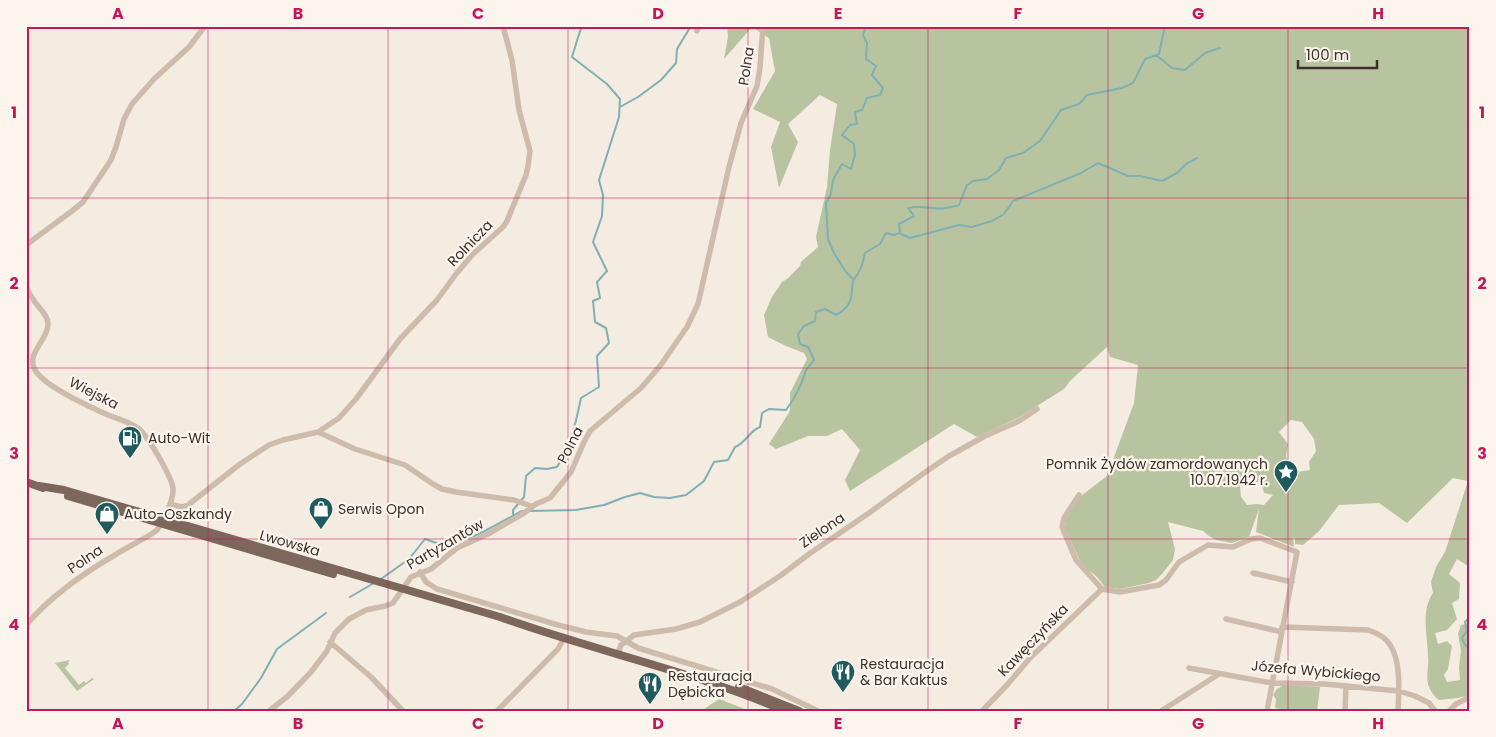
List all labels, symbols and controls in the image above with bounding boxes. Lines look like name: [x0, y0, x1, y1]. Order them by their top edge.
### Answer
text: A: [112, 2, 124, 25]
text: B: [293, 2, 303, 25]
text: C: [472, 2, 484, 25]
text: D: [652, 2, 664, 25]
text: E: [834, 2, 842, 25]
text: F: [1014, 2, 1023, 25]
text: G: [1192, 2, 1204, 25]
text: H: [1372, 2, 1384, 25]
scale bar: [1298, 38, 1377, 70]
text: 100 m: [1306, 44, 1349, 65]
street label: Polna: [733, 45, 759, 87]
text: 1: [11, 101, 17, 124]
text: 1: [1479, 101, 1485, 124]
street label: Rolnicza: [443, 215, 497, 271]
text: 2: [9, 272, 19, 295]
text: 2: [1477, 272, 1487, 295]
street label: Wiejska: [66, 372, 122, 414]
street label: Polna: [552, 423, 588, 467]
fuel station icon: Auto-Wit: [117, 425, 143, 459]
place label: Auto-Wit: [148, 428, 210, 448]
text: 3: [9, 442, 19, 465]
text: 3: [1477, 442, 1487, 465]
place label: Pomnik Żydów zamordowanych 10.07.1942 r.: [1046, 454, 1268, 490]
place icon: Pomnik Żydów zamordowanych 10.07.1942 r.: [1273, 459, 1299, 493]
shop icon: Serwis Opon: [308, 496, 334, 530]
place label: Serwis Opon: [338, 499, 424, 519]
shop icon: Auto-Oszkandy: [94, 501, 120, 535]
place label: Auto-Oszkandy: [124, 504, 232, 524]
street label: Zielona: [795, 508, 849, 552]
street label: Partyzantów: [403, 514, 488, 574]
street label: Lwowska: [257, 525, 323, 561]
street label: Polna: [63, 540, 107, 578]
street label: Kawęczyńska: [993, 599, 1073, 681]
text: 4: [9, 613, 20, 636]
text: 4: [1477, 613, 1488, 636]
place label: Restauracja & Bar Kaktus: [860, 654, 948, 690]
street label: Józefa Wybickiego: [1250, 655, 1382, 687]
restaurant icon: Restauracja & Bar Kaktus: [830, 659, 856, 693]
place label: Restauracja Dębicka: [668, 666, 752, 702]
restaurant icon: Restauracja Dębicka: [637, 671, 663, 705]
text: A: [112, 712, 124, 735]
text: B: [293, 712, 303, 735]
text: C: [472, 712, 484, 735]
text: D: [652, 712, 664, 735]
text: E: [834, 712, 842, 735]
text: F: [1014, 712, 1023, 735]
text: G: [1192, 712, 1204, 735]
text: H: [1372, 712, 1384, 735]

